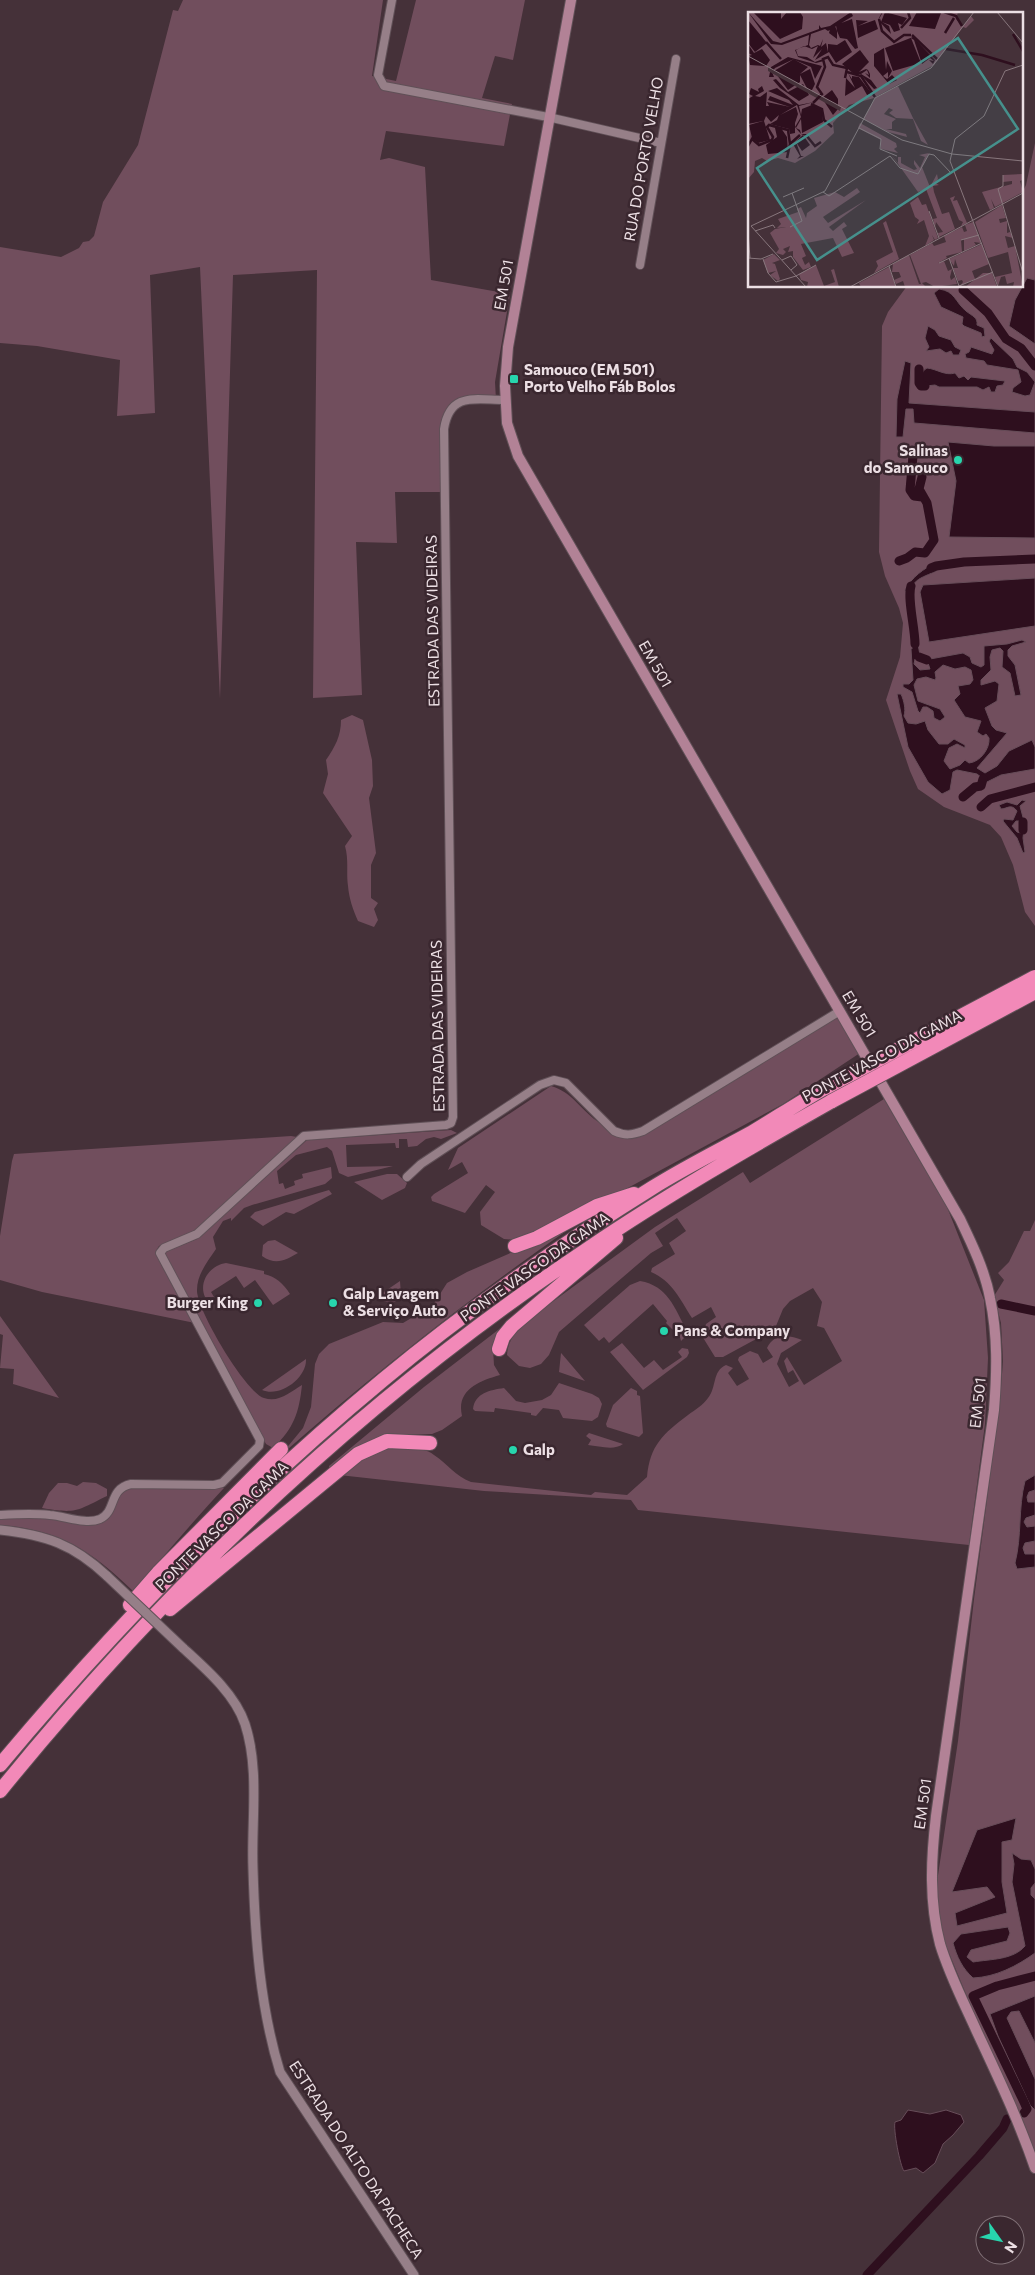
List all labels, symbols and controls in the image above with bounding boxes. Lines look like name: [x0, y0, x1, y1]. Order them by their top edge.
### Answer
inset map: [748, 12, 1022, 288]
street label: RUA DO PORTO VELHO: [620, 75, 666, 242]
street label: EM 501: [490, 258, 516, 311]
place label: Samouco (EM 501) Porto Velho Fáb Bolos: [524, 360, 676, 395]
marker: Samouco (EM 501) Porto Velho Fáb Bolos: [508, 373, 520, 385]
place label: Salinas do Samouco: [864, 441, 948, 476]
marker: Salinas do Samouco: [952, 454, 964, 466]
street label: ESTRADA DAS VIDEIRAS: [421, 535, 442, 707]
street label: EM 501: [635, 637, 676, 690]
street label: ESTRADA DAS VIDEIRAS: [426, 940, 447, 1112]
street label: EM 501: [839, 987, 881, 1040]
street label: PONTE VASCO DA GAMA: [799, 1005, 964, 1105]
street label: PONTE VASCO DA GAMA: [456, 1208, 612, 1325]
place label: Galp Lavagem & Serviço Auto: [343, 1284, 446, 1319]
place label: Burger King: [167, 1293, 248, 1311]
marker: Burger King: [252, 1297, 264, 1309]
marker: Galp Lavagem & Serviço Auto: [327, 1297, 339, 1309]
place label: Pans & Company: [674, 1321, 791, 1339]
marker: Pans & Company: [658, 1325, 670, 1337]
street label: EM 501: [965, 1377, 989, 1429]
place label: Galp: [523, 1440, 555, 1458]
marker: Galp: [507, 1444, 519, 1456]
street label: PONTE VASCO DA GAMA: [151, 1457, 292, 1594]
street label: EM 501: [910, 1777, 934, 1830]
street label: ESTRADA DO ALTO DA PACHECA: [286, 2057, 428, 2262]
north arrow: [975, 2215, 1025, 2265]
text: N: [1001, 2238, 1021, 2256]

